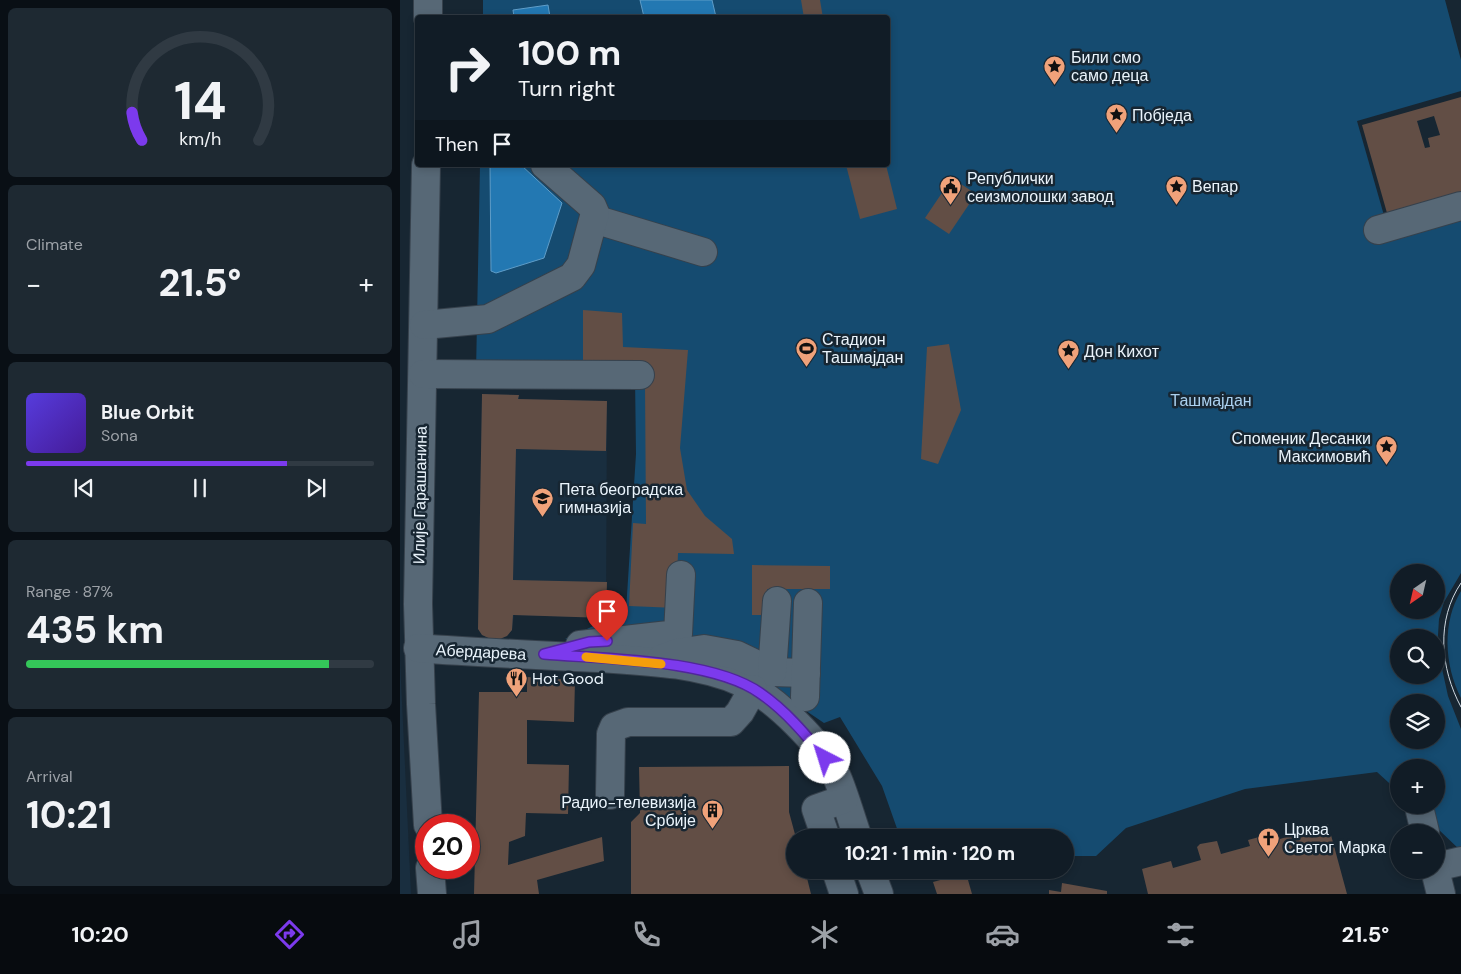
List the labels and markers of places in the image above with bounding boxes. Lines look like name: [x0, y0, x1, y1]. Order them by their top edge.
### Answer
place label: Били смо само деца: [1071, 47, 1148, 86]
place icon: Били смо само деца: [1043, 54, 1067, 85]
place icon: Побједа: [1104, 103, 1128, 134]
place label: Побједа: [1132, 105, 1192, 126]
place label: Републички сеизмолошки завод: [967, 168, 1114, 207]
place icon: Вепар: [1164, 174, 1188, 205]
public building icon: Републички сеизмолошки завод: [939, 175, 963, 206]
place label: Вепар: [1192, 176, 1238, 197]
place label: Стадион Ташмајдан: [822, 329, 903, 368]
sports icon: Стадион Ташмајдан: [794, 336, 818, 367]
place icon: Дон Кихот: [1056, 339, 1080, 370]
place label: Дон Кихот: [1084, 341, 1160, 362]
place label: Споменик Десанки Максимовић: [1232, 428, 1371, 467]
place icon: Споменик Десанки Максимовић: [1375, 435, 1399, 466]
place label: Пета београдска гимназија: [559, 479, 683, 518]
school or university icon: Пета београдска гимназија: [531, 486, 555, 517]
pin: [586, 590, 628, 641]
restaurant icon: Hot Good: [504, 666, 528, 697]
place label: Hot Good: [532, 668, 604, 689]
place label: Радио-телевизија Србије: [561, 792, 696, 831]
building icon: Радио-телевизија Србије: [700, 799, 724, 830]
place label: Црква Светог Марка: [1284, 819, 1386, 858]
church icon: Црква Светог Марка: [1256, 826, 1280, 857]

